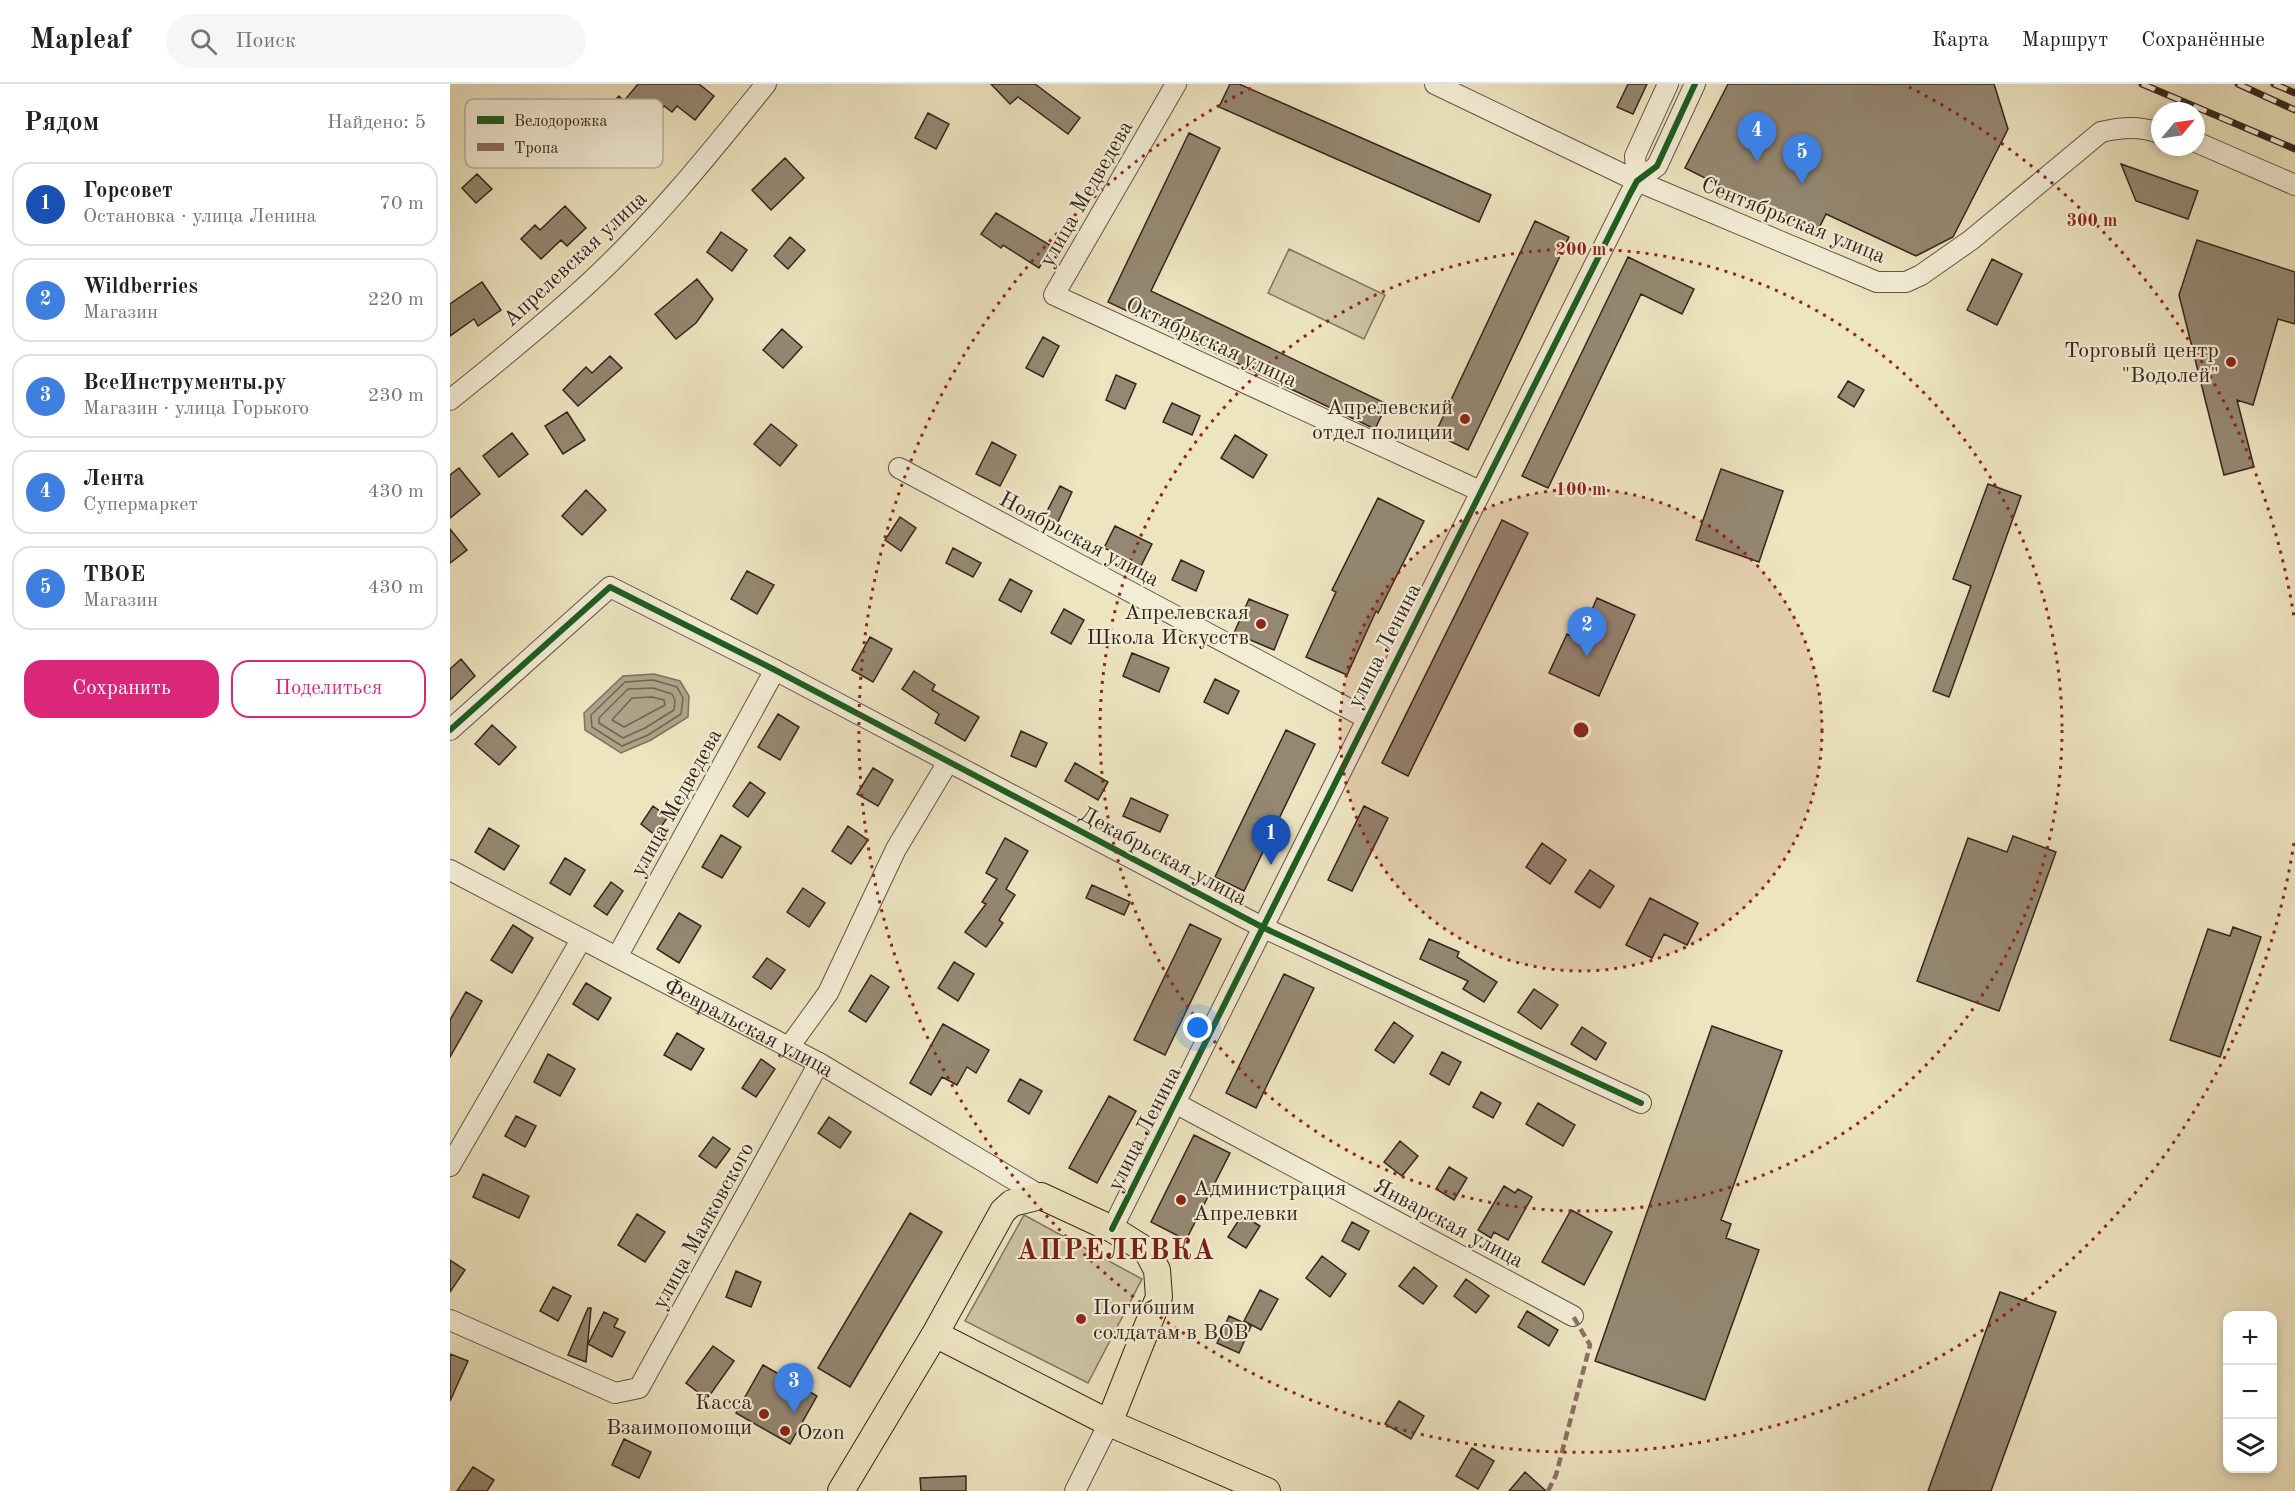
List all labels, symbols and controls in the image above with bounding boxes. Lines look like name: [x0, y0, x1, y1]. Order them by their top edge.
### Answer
search box: [166, 14, 586, 68]
icon: search: [187, 25, 220, 58]
text: Mapleaf: [30, 27, 130, 55]
text: Поиск: [235, 30, 296, 52]
text: Карта: [1932, 30, 1989, 51]
text: Маршрут: [2022, 30, 2108, 51]
text: Сохранённые: [2141, 30, 2265, 51]
legend: [465, 99, 663, 168]
north arrow: [2151, 102, 2205, 156]
text: Рядом: [24, 110, 99, 136]
pin: 4: [1738, 112, 1776, 162]
text: Найдено: 5: [327, 113, 426, 133]
text: Велодорожка: [514, 114, 607, 130]
street label: улица Медведева: [1036, 117, 1138, 271]
pin: 5: [1782, 135, 1822, 184]
text: Тропа: [514, 141, 558, 157]
street label: Сентябрьская улица: [1698, 174, 1889, 268]
text: Горсовет: [83, 180, 173, 202]
street label: Апрелевская улица: [499, 187, 652, 331]
text: 1: [40, 194, 51, 214]
text: 70 m: [379, 194, 424, 214]
text: Остановка · улица Ленина: [83, 207, 316, 227]
text: 300 m: [2067, 212, 2117, 230]
text: 200 m: [1556, 241, 1606, 259]
text: Wildberries: [83, 276, 198, 298]
text: 2: [40, 290, 51, 310]
text: 220 m: [368, 290, 424, 310]
street label: Октябрьская улица: [1122, 293, 1300, 392]
text: Магазин: [83, 303, 158, 323]
place label: Торговый центр "Водолей": [2064, 340, 2219, 387]
marker: Торговый центр "Водолей": [2224, 355, 2238, 369]
text: ВсеИнструменты.ру: [83, 372, 287, 394]
text: 3: [40, 386, 51, 406]
text: 230 m: [368, 386, 424, 406]
place label: Апрелевский отдел полиции: [1312, 397, 1453, 444]
text: Магазин · улица Горького: [83, 399, 309, 419]
marker: Апрелевский отдел полиции: [1458, 412, 1472, 426]
text: Лента: [83, 468, 145, 490]
text: 100 m: [1556, 481, 1606, 499]
text: 4: [40, 482, 51, 502]
text: 430 m: [368, 482, 424, 502]
street label: Ноябрьская улица: [995, 488, 1163, 591]
text: Супермаркет: [83, 495, 198, 515]
text: ТВОЕ: [83, 564, 145, 586]
text: 5: [40, 578, 51, 598]
text: 430 m: [368, 578, 424, 598]
street label: улица Ленина: [1344, 580, 1426, 712]
text: Магазин: [83, 591, 158, 611]
place label: Апрелевская Школа Искусств: [1086, 602, 1249, 649]
pin: 2: [1568, 608, 1606, 657]
marker: Апрелевская Школа Искусств: [1254, 617, 1268, 631]
button: Сохранить: [24, 660, 219, 718]
button: Поделиться: [231, 660, 426, 718]
centre of rings: [1571, 720, 1591, 740]
street label: улица Медведева: [627, 725, 726, 880]
street label: Декабрьская улица: [1076, 803, 1251, 910]
pin: 1: [1252, 816, 1290, 865]
street label: Февральская улица: [660, 975, 837, 1082]
your location: [1183, 1013, 1212, 1042]
street label: улица Ленина: [1104, 1063, 1186, 1195]
street label: улица Маяковского: [649, 1139, 759, 1313]
street label: Январская улица: [1369, 1175, 1527, 1273]
place label: Администрация Апрелевки: [1193, 1178, 1347, 1225]
marker: Администрация Апрелевки: [1174, 1193, 1188, 1207]
district label: АПРЕЛЕВКА: [1016, 1237, 1216, 1266]
place label: Погибшим солдатам в ВОВ: [1093, 1297, 1249, 1344]
map controls: [2223, 1311, 2277, 1473]
button: +: [2223, 1311, 2277, 1365]
marker: Погибшим солдатам в ВОВ: [1074, 1312, 1088, 1326]
pin: 3: [774, 1364, 814, 1413]
button: −: [2223, 1365, 2277, 1419]
place label: Касса Взаимопомощи: [606, 1392, 752, 1439]
marker: Касса Взаимопомощи: [757, 1407, 771, 1421]
button: layers: [2223, 1419, 2277, 1473]
place label: Ozon: [797, 1422, 845, 1444]
marker: Ozon: [778, 1424, 792, 1438]

